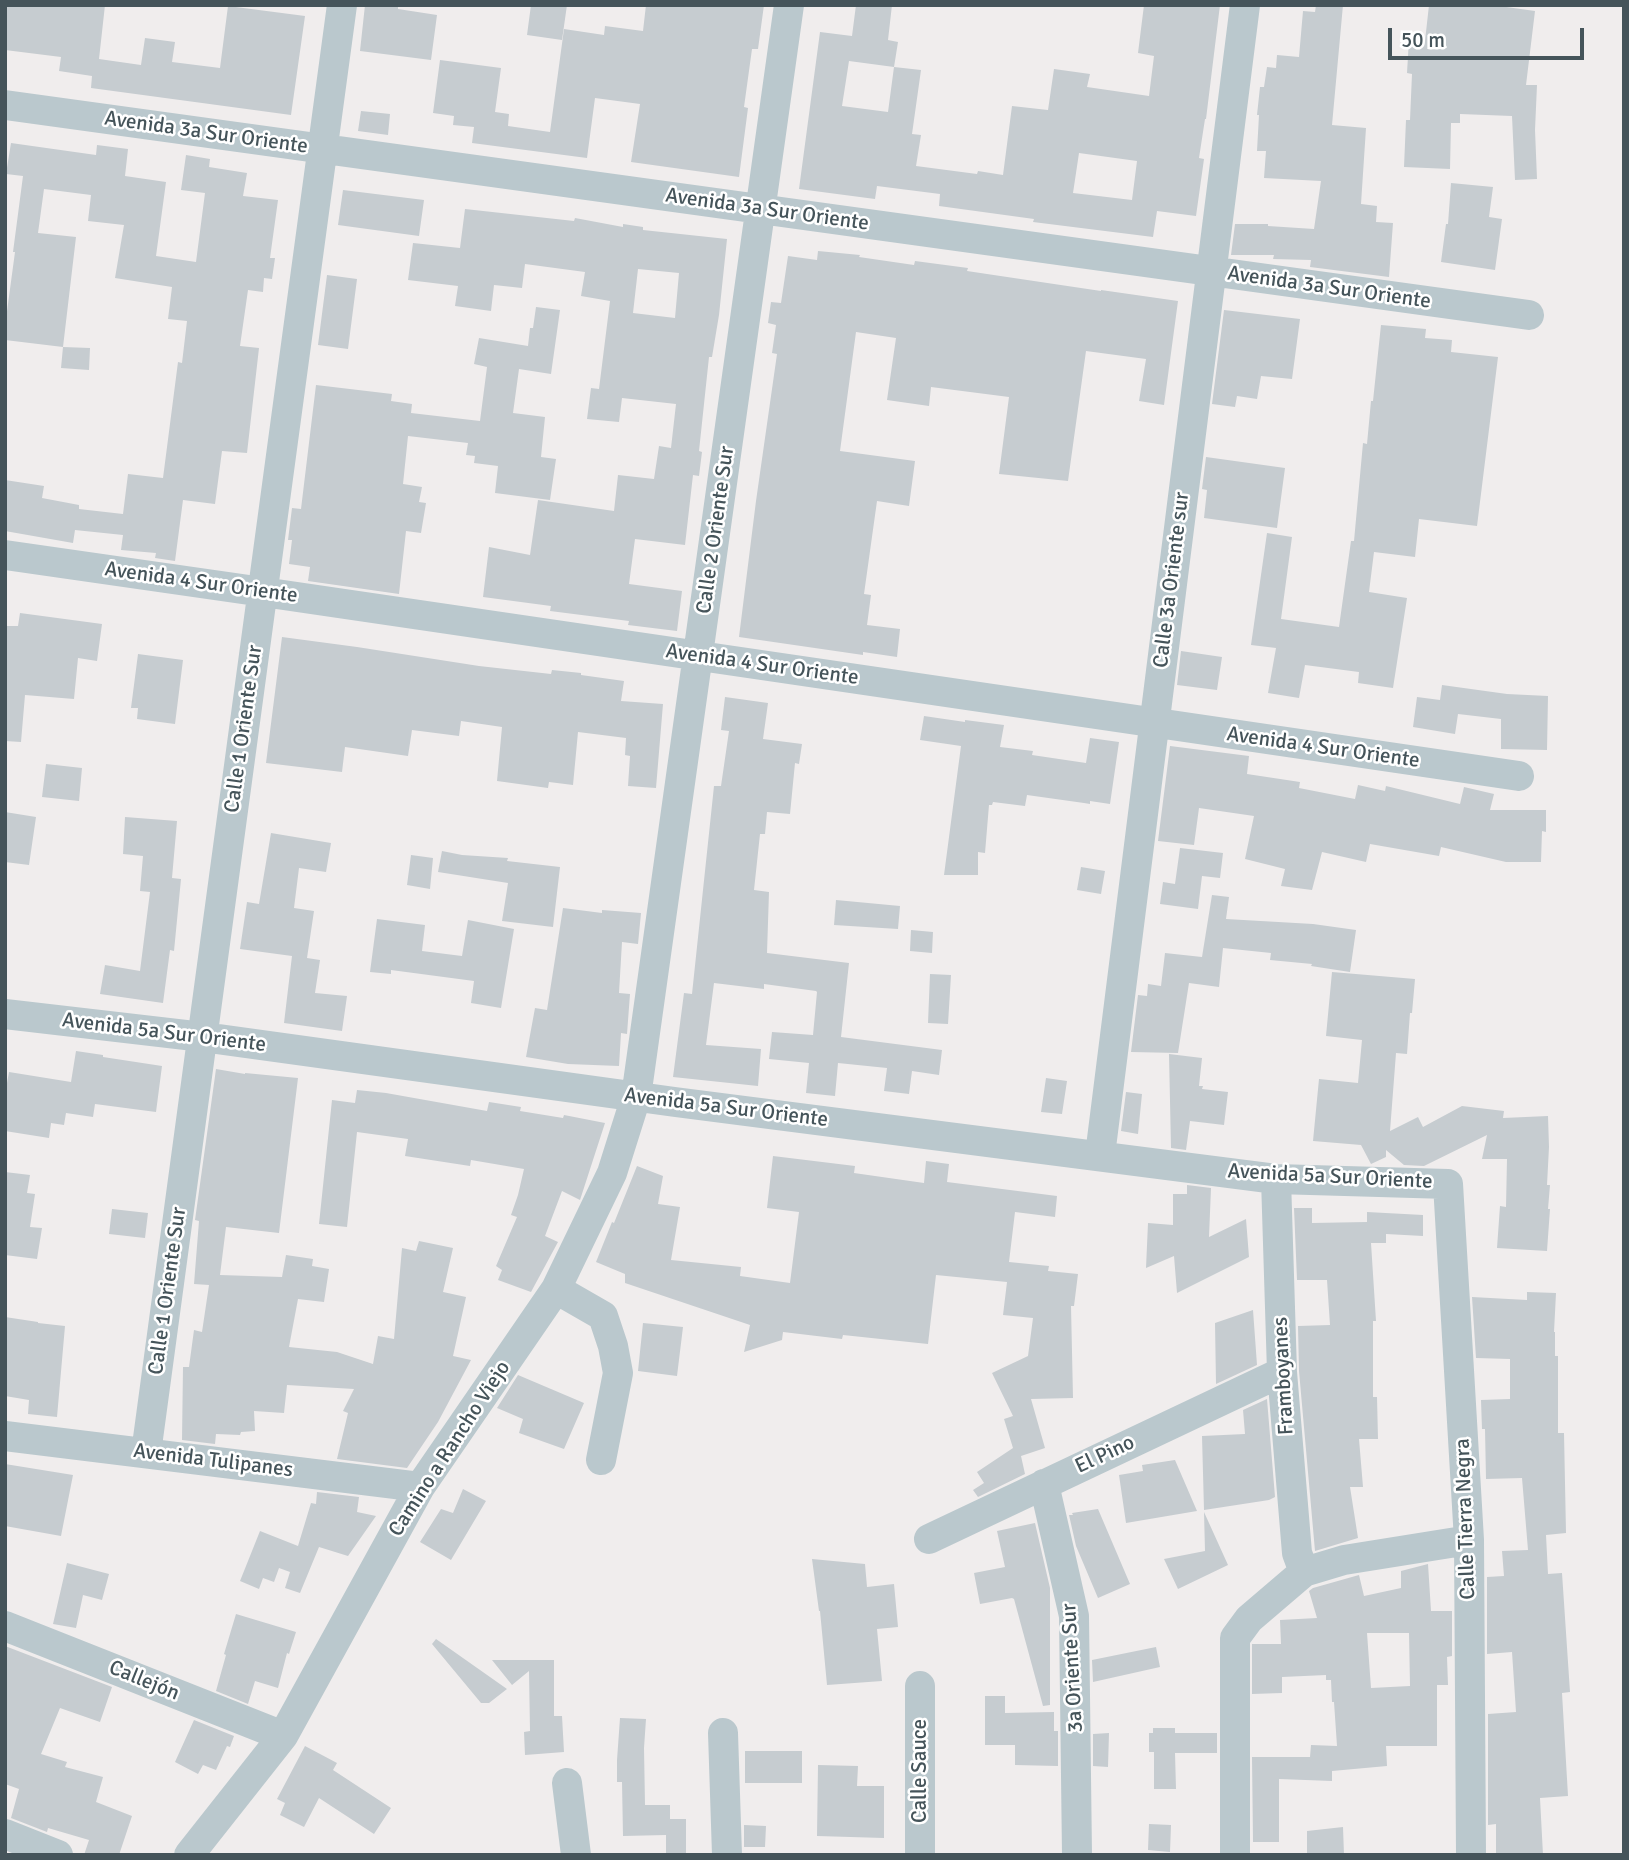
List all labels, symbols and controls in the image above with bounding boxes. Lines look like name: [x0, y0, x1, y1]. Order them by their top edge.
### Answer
scale bar: [1391, 14, 1587, 58]
text: 50 m: [1401, 27, 1445, 53]
street label: Avenida 3a Sur Oriente: [103, 106, 309, 160]
street label: Avenida 3a Sur Oriente: [664, 183, 870, 237]
street label: Avenida 3a Sur Oriente: [1226, 261, 1432, 315]
street label: Calle 2 Oriente Sur: [692, 445, 740, 615]
street label: Calle 3a Oriente sur: [1149, 491, 1195, 669]
street label: Avenida 4 Sur Oriente: [103, 557, 299, 609]
street label: Avenida 4 Sur Oriente: [664, 639, 860, 691]
street label: Calle 1 Oriente Sur: [220, 644, 268, 814]
street label: Avenida 4 Sur Oriente: [1225, 722, 1421, 774]
street label: Avenida 5a Sur Oriente: [61, 1008, 267, 1058]
street label: Avenida 5a Sur Oriente: [623, 1083, 829, 1133]
street label: Avenida 5a Sur Oriente: [1227, 1159, 1433, 1195]
street label: Calle 1 Oriente Sur: [144, 1206, 192, 1376]
street label: Framboyanes: [1268, 1316, 1300, 1436]
street label: Camino a Rancho Viejo: [384, 1356, 516, 1542]
street label: El Pino: [1071, 1430, 1139, 1480]
street label: Calle Tierra Negra: [1451, 1438, 1481, 1600]
street label: Avenida Tulipanes: [132, 1439, 294, 1483]
street label: 3a Oriente Sur: [1057, 1603, 1089, 1733]
street label: Callejón: [105, 1655, 183, 1707]
street label: Calle Sauce: [907, 1719, 933, 1823]

